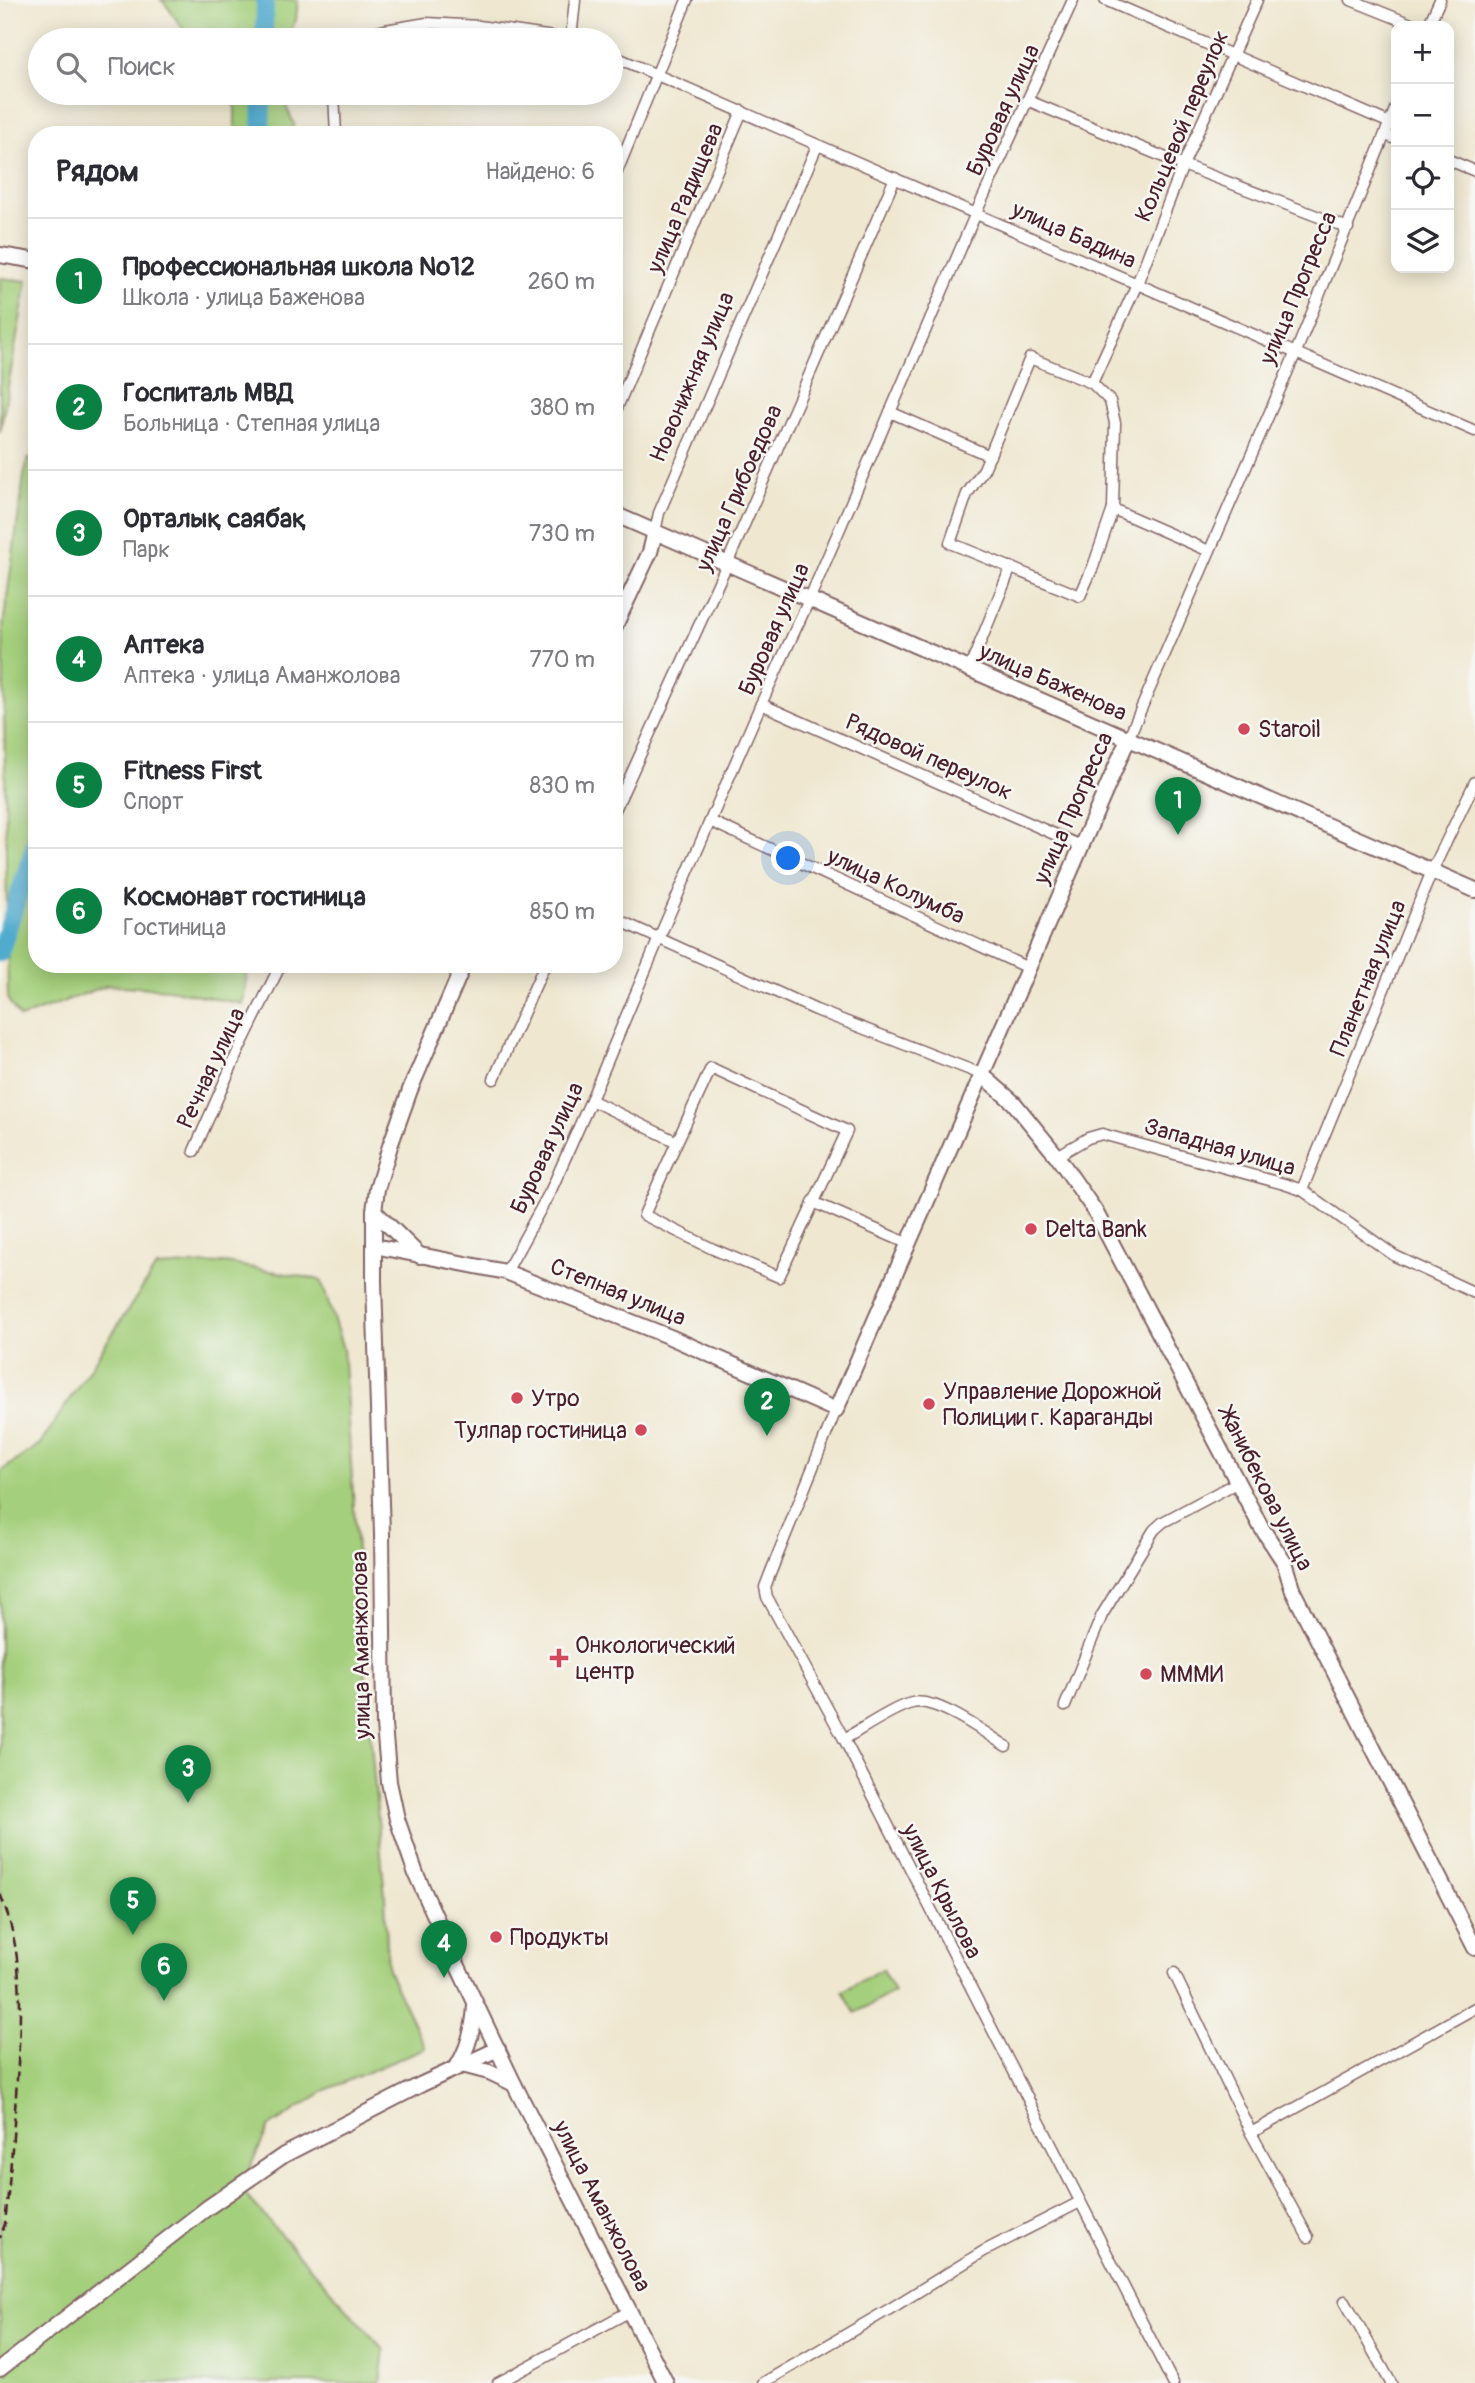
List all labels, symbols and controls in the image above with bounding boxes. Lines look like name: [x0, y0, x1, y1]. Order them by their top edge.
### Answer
map controls: [1391, 21, 1454, 273]
button: +: [1391, 21, 1454, 84]
street label: Кольцевой переулок: [1129, 26, 1235, 226]
search box: [28, 28, 623, 105]
street label: Буровая улица: [960, 40, 1046, 180]
icon: search: [52, 48, 90, 86]
text: Поиск: [108, 51, 176, 83]
button: −: [1391, 84, 1454, 147]
street label: улица Радищева: [640, 119, 730, 278]
button: locate: [1391, 147, 1454, 210]
text: Рядом: [56, 153, 139, 190]
text: Найдено: 6: [485, 157, 595, 186]
street label: улица Бадина: [1006, 194, 1141, 275]
street label: улица Прогресса: [1252, 207, 1343, 370]
button: layers: [1391, 210, 1454, 273]
text: Профессиональная школа №12: [123, 251, 475, 283]
text: 1: [75, 267, 84, 296]
text: 260 m: [528, 267, 595, 296]
text: Школа · улица Баженова: [123, 283, 365, 312]
street label: Новонижняя улица: [643, 287, 741, 467]
text: Госпиталь МВД: [123, 377, 293, 409]
text: 2: [73, 393, 85, 422]
text: 380 m: [529, 393, 595, 422]
street label: улица Грибоедова: [689, 400, 789, 577]
text: Больница · Степная улица: [123, 409, 380, 438]
text: Орталық саябақ: [123, 503, 306, 535]
text: 3: [73, 519, 85, 548]
text: 730 m: [529, 519, 595, 548]
text: Парк: [123, 535, 170, 564]
street label: Буровая улица: [732, 558, 816, 700]
text: Аптека: [123, 629, 204, 661]
street label: улица Баженова: [974, 636, 1131, 728]
text: 4: [72, 645, 86, 674]
text: 770 m: [530, 645, 595, 674]
text: Аптека · улица Аманжолова: [123, 661, 401, 690]
street label: Рядовой переулок: [841, 707, 1017, 807]
place label: Staroil: [1258, 715, 1321, 744]
marker: Staroil: [1236, 721, 1252, 737]
street label: улица Прогресса: [1026, 727, 1119, 889]
text: Fitness First: [123, 755, 262, 787]
text: 5: [73, 771, 85, 800]
text: 830 m: [529, 771, 595, 800]
pin: 1: [1155, 777, 1201, 835]
text: Спорт: [123, 787, 184, 816]
your location: [771, 841, 805, 875]
street label: улица Колумба: [822, 841, 970, 931]
text: Космонавт гостиница: [123, 881, 366, 913]
street label: Планетная улица: [1323, 896, 1413, 1060]
text: 6: [72, 897, 86, 926]
text: 850 m: [530, 897, 595, 926]
text: Гостиница: [123, 913, 226, 942]
street label: Речная улица: [170, 1003, 252, 1133]
street label: Буровая улица: [504, 1078, 590, 1218]
street label: Западная улица: [1141, 1112, 1299, 1182]
place label: Delta Bank: [1045, 1215, 1147, 1244]
marker: Delta Bank: [1023, 1221, 1039, 1237]
street label: Степная улица: [546, 1252, 690, 1332]
place label: Управление Дорожной Полиции г. Караганды: [943, 1377, 1162, 1432]
pin: 2: [744, 1378, 790, 1436]
place label: Утро: [531, 1384, 580, 1413]
marker: Утро: [509, 1390, 525, 1406]
marker: Управление Дорожной Полиции г. Караганды: [921, 1396, 937, 1412]
street label: Жанибекова улица: [1211, 1400, 1320, 1575]
place label: Тулпар гостиница: [454, 1416, 627, 1445]
marker: Тулпар гостиница: [633, 1422, 649, 1438]
street label: улица Аманжолова: [345, 1551, 377, 1740]
place label: Онкологический центр: [575, 1631, 736, 1686]
marker: Онкологический центр: [549, 1648, 569, 1668]
place label: МММИ: [1160, 1660, 1224, 1689]
marker: МММИ: [1138, 1666, 1154, 1682]
pin: 3: [165, 1745, 211, 1803]
street label: улица Крылова: [895, 1818, 988, 1963]
pin: 5: [110, 1877, 156, 1935]
pin: 4: [421, 1920, 467, 1978]
place label: Продукты: [510, 1923, 609, 1952]
marker: Продукты: [488, 1929, 504, 1945]
pin: 6: [141, 1943, 187, 2001]
street label: улица Аманжолова: [546, 2115, 658, 2296]

